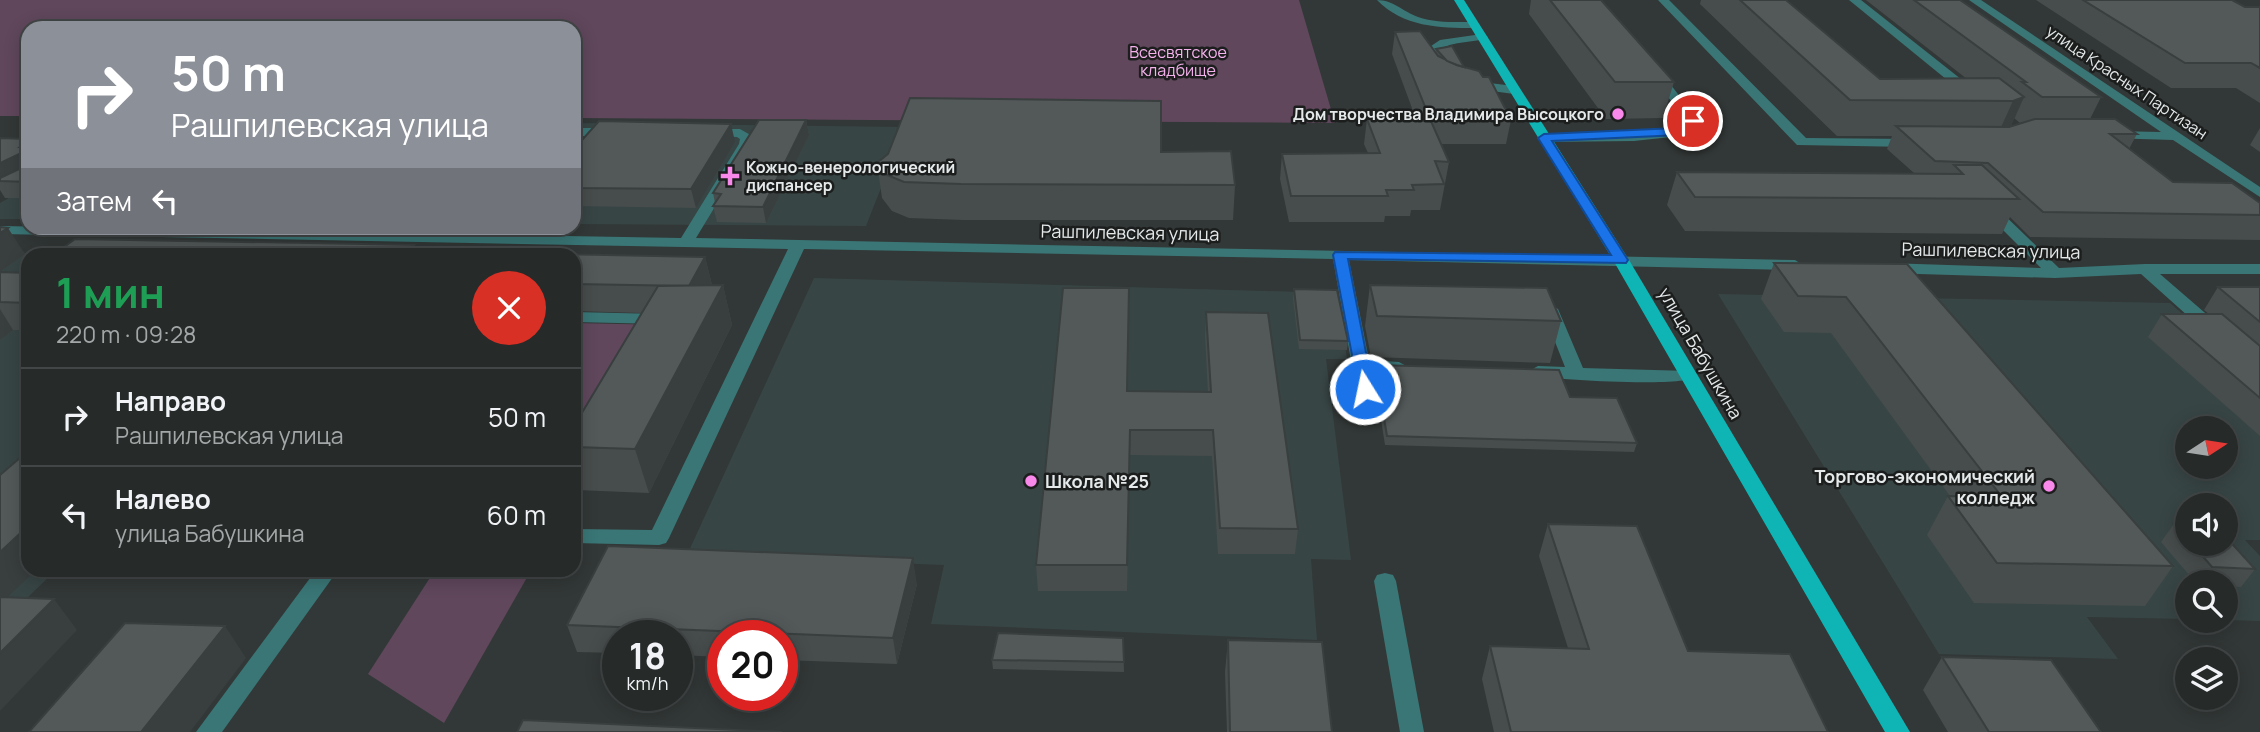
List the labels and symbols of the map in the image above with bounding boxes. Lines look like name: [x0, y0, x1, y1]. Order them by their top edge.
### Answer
street label: улица Красных Партизан: [2042, 20, 2212, 144]
park label: Всесвятское кладбище: [1129, 41, 1227, 81]
pin: [1663, 91, 1723, 151]
place label: Дом творчества Владимира Высоцкого: [1293, 103, 1604, 125]
marker: Дом творчества Владимира Высоцкого: [1610, 106, 1626, 122]
place label: Кожно-венерологический диспансер: [746, 156, 955, 196]
marker: Кожно-венерологический диспансер: [720, 166, 740, 186]
street label: Рашпилевская улица: [1040, 218, 1220, 246]
street label: Рашпилевская улица: [1901, 236, 2081, 264]
street label: улица Бабушкина: [1654, 283, 1748, 423]
position arrow: [1328, 352, 1402, 426]
north arrow: [2175, 416, 2238, 480]
place label: Торгово-экономический колледж: [1815, 464, 2035, 509]
place label: Школа №25: [1045, 469, 1149, 493]
marker: Школа №25: [1023, 473, 1039, 489]
marker: Торгово-экономический колледж: [2041, 478, 2057, 494]
speed limit sign: 20: [707, 620, 798, 711]

